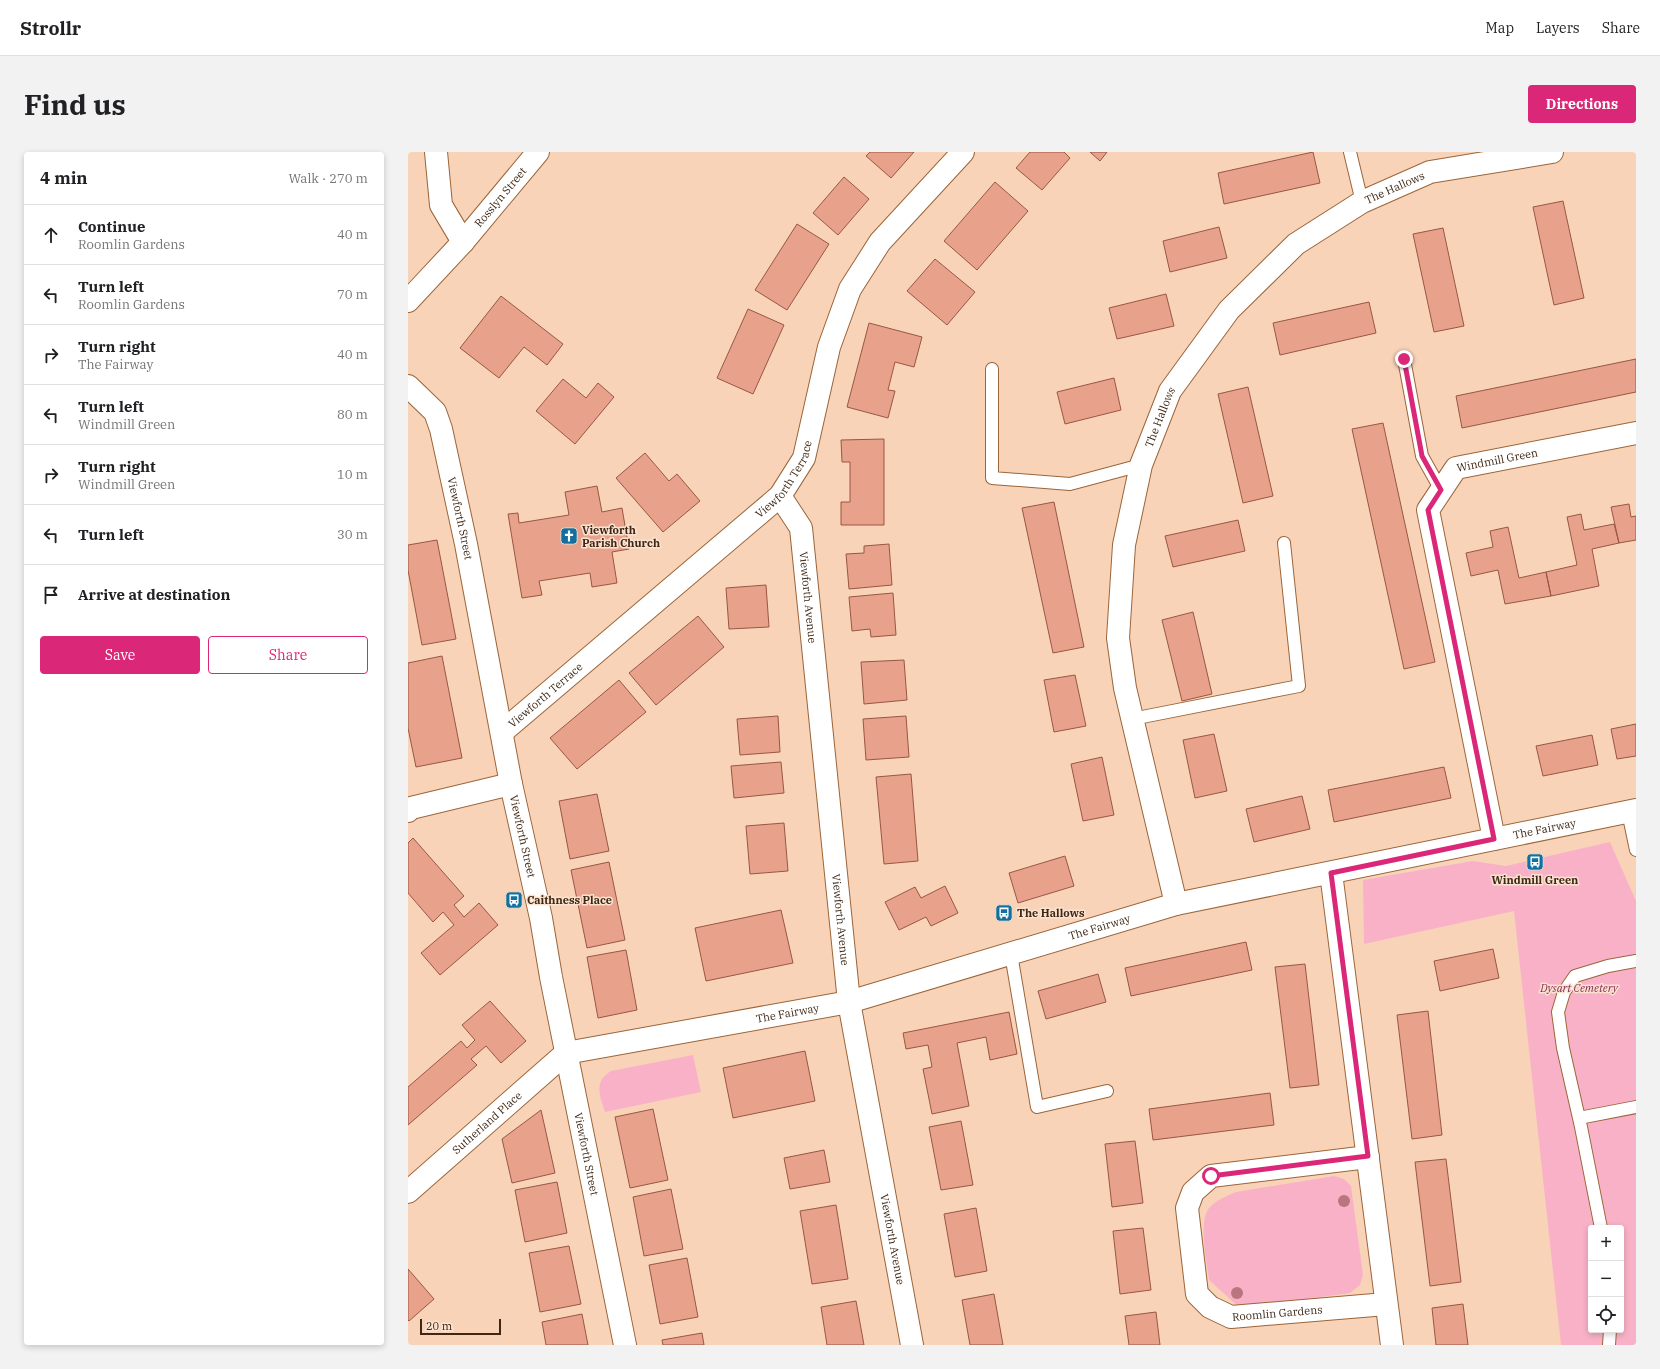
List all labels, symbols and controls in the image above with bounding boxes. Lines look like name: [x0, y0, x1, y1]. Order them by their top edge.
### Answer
text: Strollr: [20, 16, 81, 40]
text: Map: [1486, 19, 1514, 37]
text: Layers: [1536, 19, 1580, 37]
text: Share: [1602, 19, 1640, 37]
button: Directions: [1528, 85, 1636, 123]
text: Find us: [24, 86, 126, 123]
street label: Rosslyn Street: [471, 164, 529, 230]
text: 4 min: [40, 167, 88, 189]
street label: The Hallows: [1363, 168, 1427, 207]
text: Walk · 270 m: [289, 170, 368, 187]
text: Continue: [78, 217, 145, 236]
icon: ahead: [40, 224, 62, 246]
text: 40 m: [337, 226, 368, 243]
text: Roomlin Gardens: [78, 236, 185, 253]
text: Turn left: [78, 277, 144, 296]
icon: left: [40, 284, 62, 306]
text: 70 m: [337, 286, 368, 303]
text: Roomlin Gardens: [78, 296, 185, 313]
text: Turn right: [78, 337, 156, 356]
icon: right: [40, 344, 62, 366]
text: 40 m: [337, 346, 368, 363]
route end: [1395, 350, 1413, 368]
text: The Fairway: [78, 356, 153, 373]
street label: The Hallows: [1142, 384, 1178, 449]
text: Turn left: [78, 397, 144, 416]
icon: left: [40, 404, 62, 426]
text: 80 m: [337, 406, 368, 423]
text: Windmill Green: [78, 416, 175, 433]
street label: Viewforth Terrace: [752, 439, 815, 521]
street label: Windmill Green: [1455, 445, 1539, 475]
text: Turn right: [78, 457, 156, 476]
icon: right: [40, 464, 62, 486]
text: 10 m: [337, 466, 368, 483]
text: Windmill Green: [78, 476, 175, 493]
street label: Viewforth Street: [445, 476, 476, 561]
place label: Viewforth Parish Church: [582, 523, 660, 550]
icon: left: [40, 524, 62, 546]
text: Turn left: [78, 525, 144, 544]
text: 30 m: [337, 526, 368, 543]
church icon: Viewforth Parish Church: [559, 526, 579, 546]
street label: Viewforth Avenue: [796, 551, 820, 644]
icon: arrive: [40, 584, 62, 606]
text: Arrive at destination: [78, 585, 230, 604]
button: Save: [40, 636, 200, 674]
button: Share: [208, 636, 368, 674]
street label: Viewforth Terrace: [505, 660, 586, 731]
street label: Viewforth Street: [507, 794, 539, 879]
street label: The Fairway: [1512, 815, 1577, 842]
bus stop icon: Windmill Green: [1525, 852, 1545, 872]
street label: Viewforth Avenue: [829, 873, 852, 966]
place label: Windmill Green: [1492, 873, 1578, 887]
bus stop icon: Caithness Place: [504, 890, 524, 910]
place label: Caithness Place: [527, 893, 612, 907]
bus stop icon: The Hallows: [994, 903, 1014, 923]
place label: The Hallows: [1017, 906, 1085, 920]
street label: The Fairway: [1067, 911, 1132, 943]
park label: Dysart Cemetery: [1539, 981, 1619, 995]
street label: The Fairway: [755, 1001, 820, 1026]
street label: Sutherland Place: [449, 1088, 525, 1157]
street label: Viewforth Street: [571, 1111, 602, 1197]
route start: [1202, 1167, 1220, 1185]
street label: Viewforth Avenue: [877, 1193, 908, 1286]
map controls: [1588, 1225, 1624, 1333]
button: +: [1588, 1225, 1624, 1261]
button: −: [1588, 1261, 1624, 1297]
button: locate: [1588, 1297, 1624, 1333]
street label: Roomlin Gardens: [1232, 1302, 1323, 1324]
scale bar: [420, 1317, 501, 1336]
text: 20 m: [426, 1319, 452, 1333]

